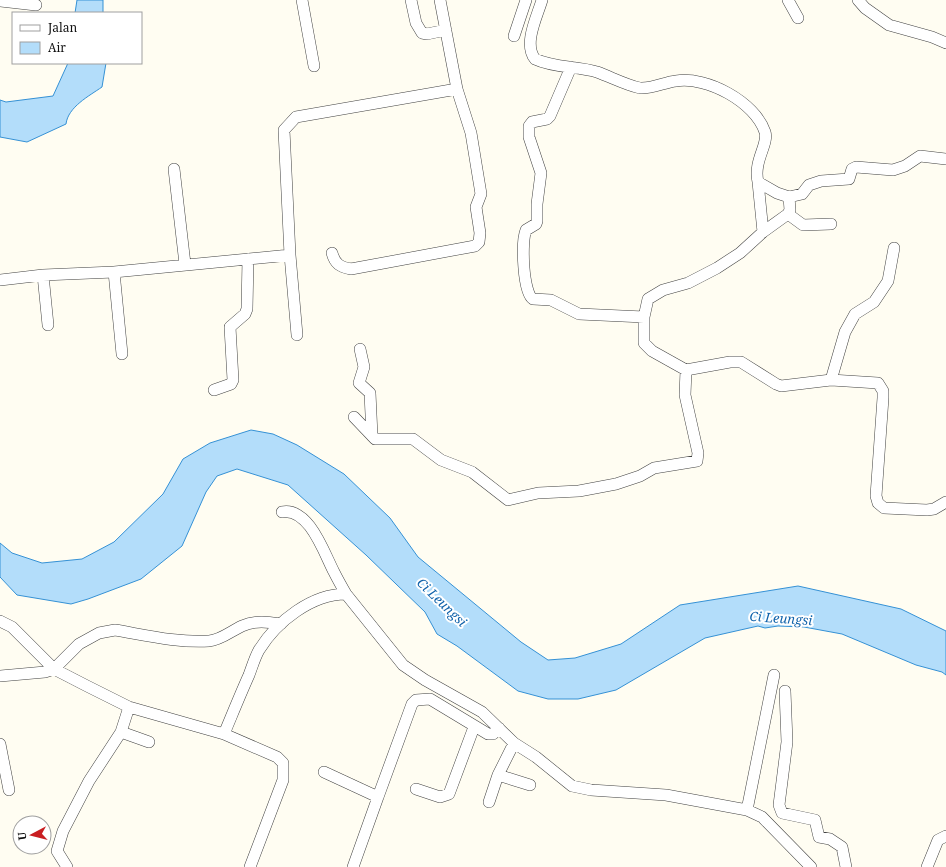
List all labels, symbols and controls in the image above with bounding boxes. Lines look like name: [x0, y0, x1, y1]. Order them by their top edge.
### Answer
legend: [12, 12, 142, 64]
text: Jalan: [47, 19, 78, 36]
text: Air: [48, 39, 66, 56]
water label: Ci Leungsi: [413, 574, 471, 630]
water label: Ci Leungsi: [749, 607, 813, 629]
north arrow: [12, 815, 52, 855]
text: U: [14, 831, 30, 841]

